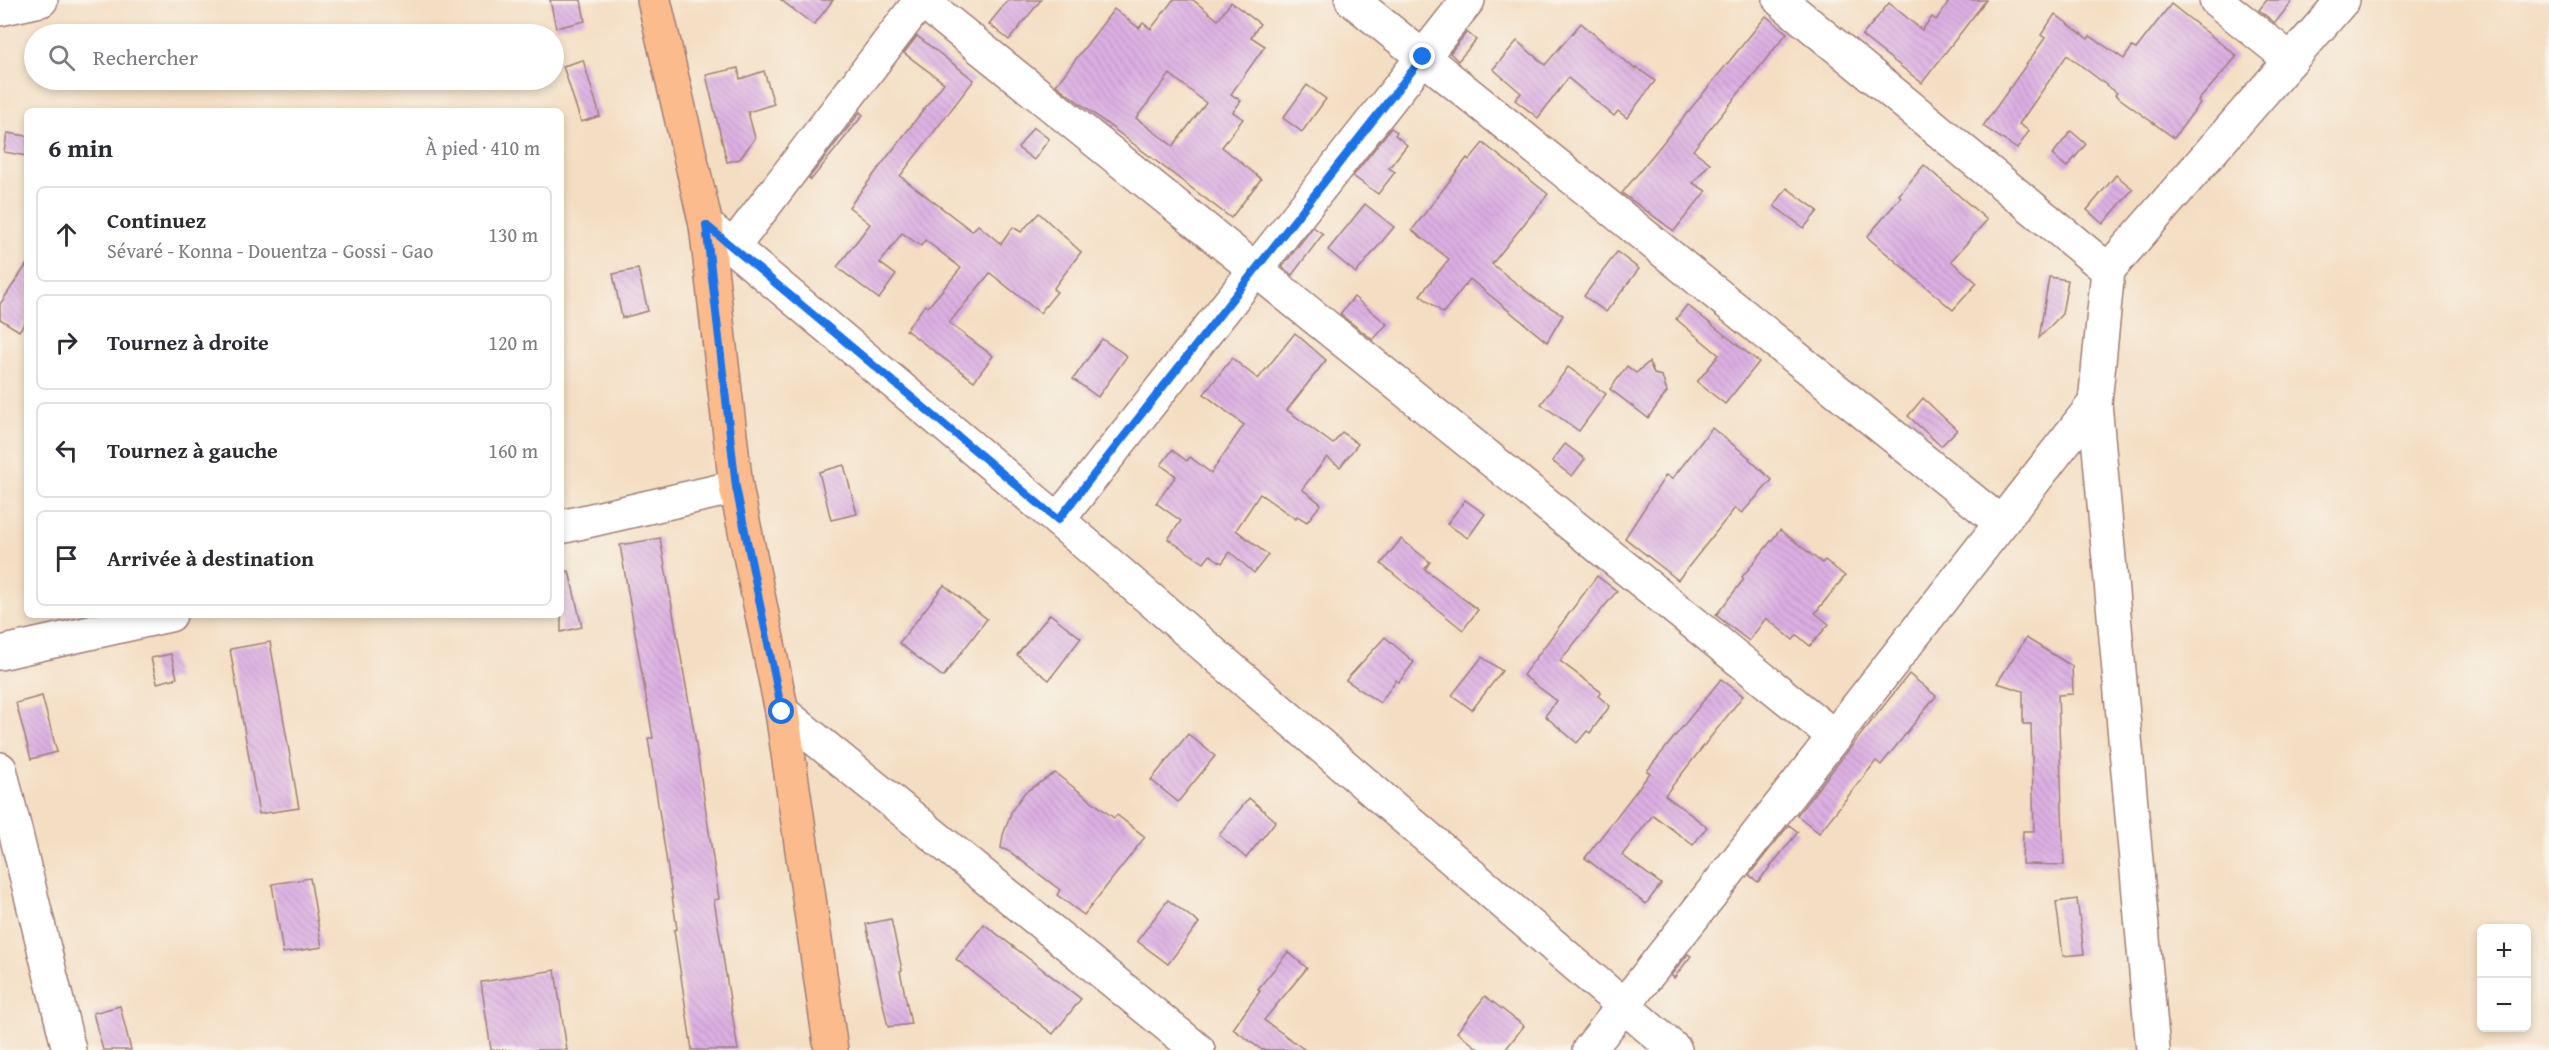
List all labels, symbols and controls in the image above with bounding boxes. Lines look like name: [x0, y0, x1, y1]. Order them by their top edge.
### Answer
search box: [24, 24, 564, 90]
icon: search: [45, 41, 78, 74]
text: Rechercher: [93, 41, 198, 73]
route end: [1409, 43, 1435, 69]
text: 6 min: [48, 128, 113, 167]
text: À pied · 410 m: [425, 133, 540, 162]
text: Continuez: [107, 204, 206, 236]
icon: ahead: [50, 218, 83, 251]
text: 130 m: [488, 220, 538, 249]
text: Sévaré - Konna - Douentza - Gossi - Gao: [107, 236, 433, 265]
icon: right: [50, 326, 83, 359]
text: Tournez à droite: [107, 326, 269, 358]
text: 120 m: [488, 328, 538, 357]
icon: left: [50, 434, 83, 467]
text: Tournez à gauche: [107, 434, 278, 466]
text: 160 m: [488, 436, 538, 465]
icon: arrive: [50, 542, 83, 575]
text: Arrivée à destination: [107, 542, 314, 574]
route start: [768, 698, 794, 724]
map controls: [2477, 924, 2531, 1032]
button: +: [2477, 924, 2531, 978]
button: −: [2477, 978, 2531, 1032]

